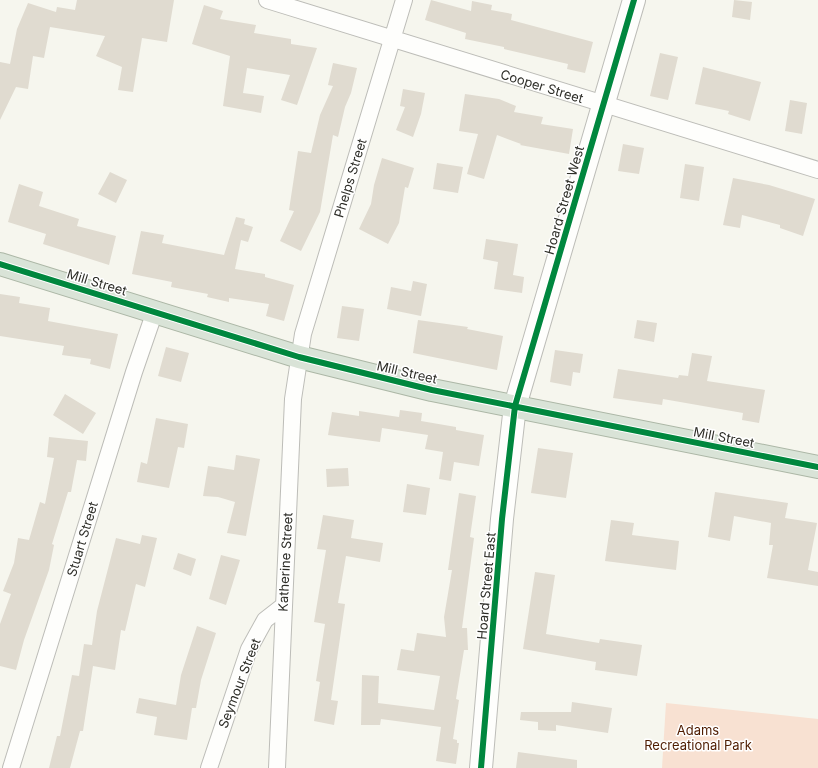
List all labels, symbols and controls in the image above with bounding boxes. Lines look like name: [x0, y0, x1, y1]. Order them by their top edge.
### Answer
street label: Cooper Street: [499, 66, 585, 106]
street label: Phelps Street: [330, 137, 370, 219]
street label: Hoard Street West: [541, 144, 587, 256]
street label: Mill Street: [65, 265, 129, 299]
street label: Mill Street: [375, 357, 439, 387]
street label: Mill Street: [692, 423, 756, 451]
street label: Stuart Street: [63, 500, 101, 578]
street label: Katherine Street: [274, 512, 296, 612]
street label: Hoard Street East: [473, 532, 499, 640]
street label: Seymour Street: [214, 636, 264, 730]
park label: Adams Recreational Park: [644, 722, 752, 753]

